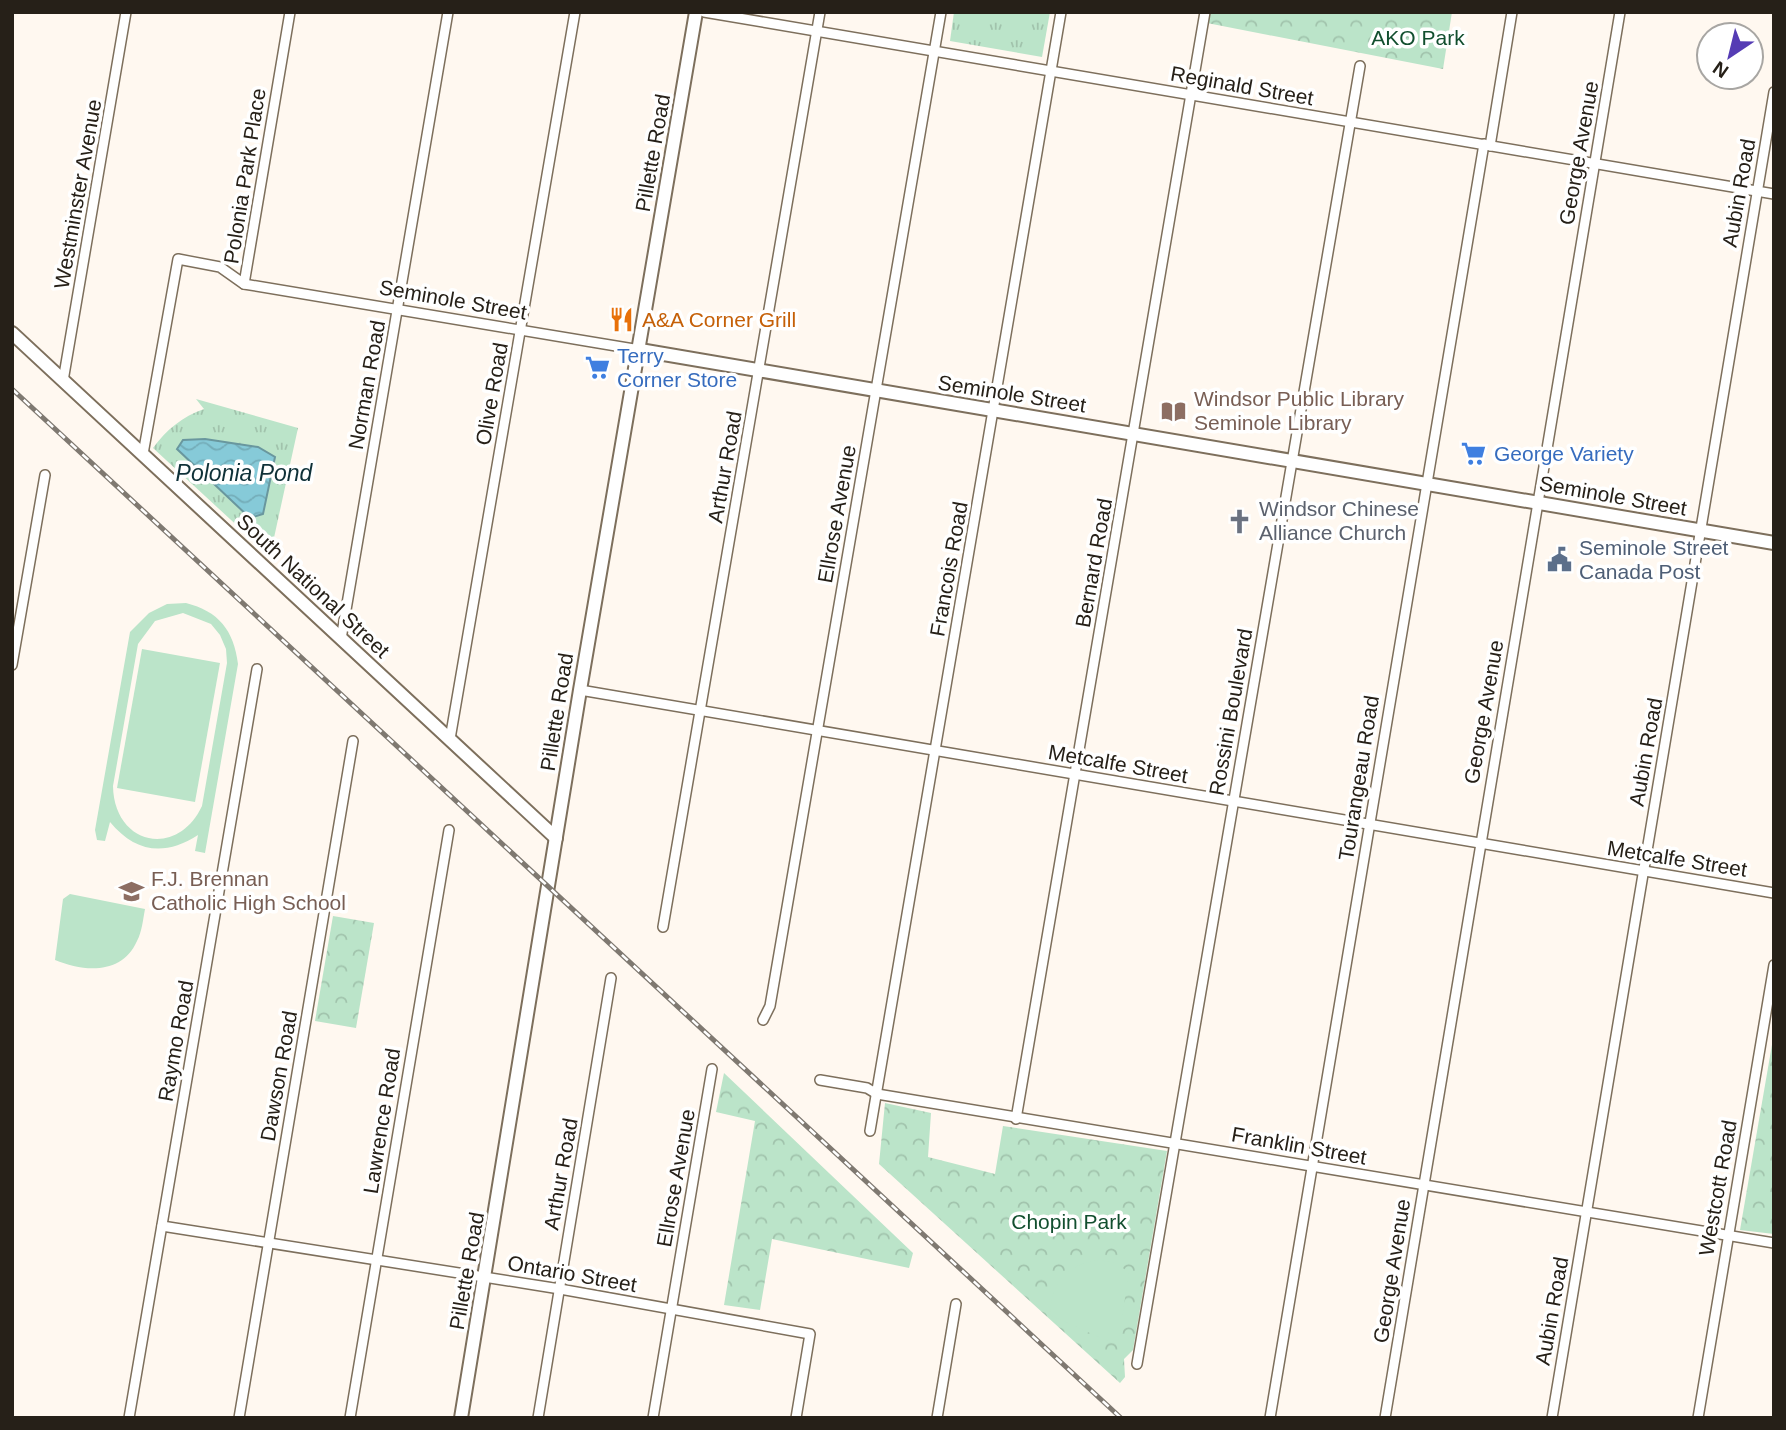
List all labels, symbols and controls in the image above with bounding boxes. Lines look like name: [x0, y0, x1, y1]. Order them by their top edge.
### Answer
north arrow: [1695, 21, 1765, 91]
park label: AKO Park: [1371, 26, 1465, 49]
text: N: [1709, 57, 1732, 82]
street label: Reginald Street: [1169, 62, 1316, 109]
street label: George Avenue: [1555, 79, 1602, 227]
street label: Polonia Park Place: [219, 86, 270, 265]
street label: Pillette Road: [631, 92, 674, 214]
street label: Westminster Avenue: [50, 97, 105, 290]
street label: Aubin Road: [1718, 137, 1759, 249]
street label: Seminole Street: [378, 275, 529, 324]
restaurant icon: A&A Corner Grill: [608, 306, 636, 334]
place label: A&A Corner Grill: [642, 308, 796, 331]
street label: Norman Road: [344, 319, 389, 451]
street label: Olive Road: [471, 341, 512, 447]
place label: Terry Corner Store: [617, 344, 737, 391]
supermarket icon: Terry Corner Store: [583, 354, 611, 382]
street label: Seminole Street: [936, 370, 1088, 417]
place label: Windsor Public Library Seminole Library: [1194, 387, 1405, 434]
library icon: Windsor Public Library Seminole Library: [1160, 397, 1188, 425]
street label: Arthur Road: [703, 409, 746, 525]
supermarket icon: George Variety: [1460, 440, 1488, 468]
place label: George Variety: [1494, 442, 1634, 465]
street label: Ellrose Avenue: [813, 443, 860, 585]
water label: Polonia Pond: [176, 460, 314, 486]
street label: Seminole Street: [1538, 471, 1689, 520]
street label: Bernard Road: [1071, 497, 1116, 629]
place label: Windsor Chinese Alliance Church: [1259, 497, 1419, 544]
street label: Francois Road: [925, 500, 972, 638]
church icon: Windsor Chinese Alliance Church: [1225, 507, 1253, 535]
street label: South National Street: [232, 509, 394, 662]
place label: Seminole Street Canada Post: [1579, 536, 1729, 583]
public building icon: Seminole Street Canada Post: [1545, 546, 1573, 574]
street label: Rossini Boulevard: [1204, 627, 1257, 797]
street label: George Avenue: [1460, 638, 1507, 786]
street label: Pillette Road: [536, 651, 577, 773]
street label: Tourangeau Road: [1334, 694, 1383, 862]
street label: Aubin Road: [1625, 696, 1666, 808]
street label: Metcalfe Street: [1047, 740, 1190, 787]
street label: Metcalfe Street: [1606, 836, 1749, 881]
place label: F.J. Brennan Catholic High School: [151, 867, 346, 914]
school or university icon: F.J. Brennan Catholic High School: [117, 877, 145, 905]
street label: Raymo Road: [154, 979, 197, 1103]
street label: Dawson Road: [256, 1009, 301, 1143]
street label: Lawrence Road: [359, 1046, 404, 1195]
street label: Ellrose Avenue: [652, 1107, 699, 1249]
street label: Arthur Road: [539, 1116, 582, 1232]
street label: Westcott Road: [1694, 1118, 1741, 1258]
street label: Franklin Street: [1230, 1122, 1368, 1169]
street label: George Avenue: [1369, 1197, 1414, 1345]
street label: Pillette Road: [445, 1210, 488, 1332]
park label: Chopin Park: [1011, 1210, 1127, 1233]
street label: Ontario Street: [506, 1251, 639, 1296]
street label: Aubin Road: [1531, 1255, 1572, 1367]

